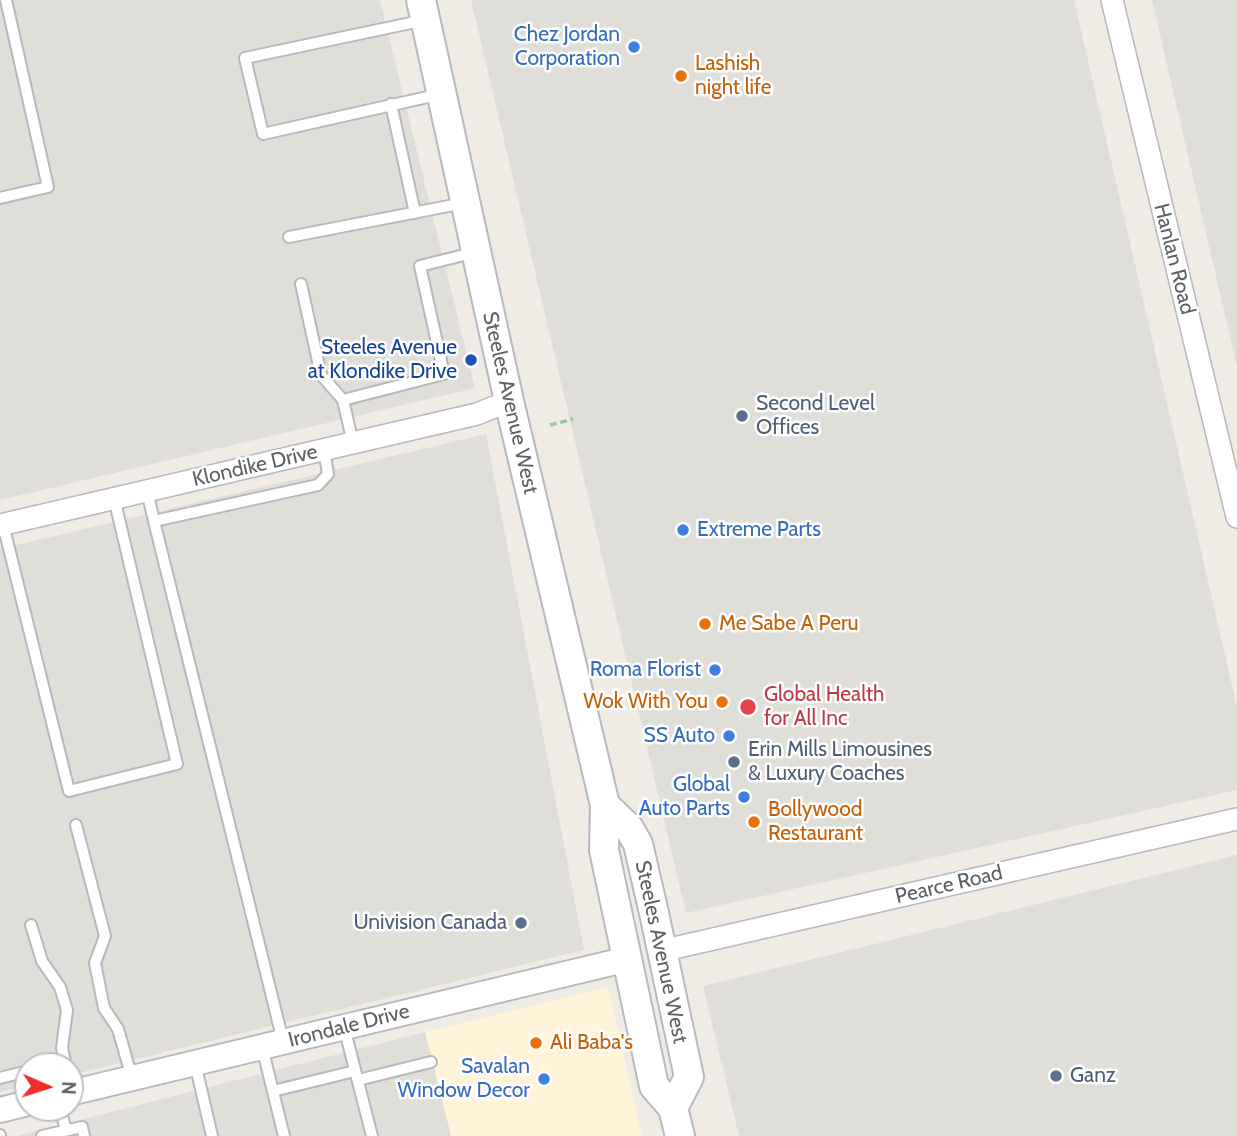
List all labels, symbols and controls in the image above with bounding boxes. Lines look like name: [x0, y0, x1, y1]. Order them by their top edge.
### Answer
place label: Chez Jordan Corporation: [514, 22, 620, 72]
marker: Chez Jordan Corporation: [626, 39, 642, 55]
place label: Lashish night life: [695, 51, 772, 101]
marker: Lashish night life: [673, 68, 689, 84]
street label: Hanlan Road: [1148, 201, 1200, 317]
street label: Steeles Avenue West: [477, 309, 543, 497]
place label: Steeles Avenue at Klondike Drive: [308, 335, 457, 385]
marker: Steeles Avenue at Klondike Drive: [463, 352, 479, 368]
place label: Second Level Offices: [756, 391, 875, 441]
marker: Second Level Offices: [734, 408, 750, 424]
street label: Klondike Drive: [190, 439, 320, 493]
place label: Extreme Parts: [697, 517, 821, 543]
marker: Extreme Parts: [675, 522, 691, 538]
place label: Me Sabe A Peru: [719, 611, 859, 637]
marker: Me Sabe A Peru: [697, 616, 713, 632]
place label: Roma Florist: [590, 657, 701, 683]
marker: Roma Florist: [707, 662, 723, 678]
place label: Global Health for All Inc: [764, 682, 884, 732]
place label: Wok With You: [583, 689, 708, 715]
marker: Wok With You: [714, 694, 730, 710]
marker: Global Health for All Inc: [738, 697, 758, 717]
place label: SS Auto: [644, 723, 715, 749]
marker: SS Auto: [721, 728, 737, 744]
place label: Erin Mills Limousines & Luxury Coaches: [748, 737, 932, 787]
marker: Erin Mills Limousines & Luxury Coaches: [726, 754, 742, 770]
place label: Global Auto Parts: [639, 772, 730, 822]
marker: Global Auto Parts: [736, 789, 752, 805]
place label: Bollywood Restaurant: [768, 797, 863, 847]
marker: Bollywood Restaurant: [746, 814, 762, 830]
street label: Steeles Avenue West: [629, 858, 693, 1046]
street label: Pearce Road: [893, 860, 1005, 910]
place label: Univision Canada: [353, 910, 507, 936]
marker: Univision Canada: [513, 915, 529, 931]
street label: Irondale Drive: [286, 999, 412, 1053]
place label: Ali Baba's: [550, 1030, 633, 1056]
marker: Ali Baba's: [528, 1035, 544, 1051]
north arrow: [14, 1052, 84, 1122]
place label: Savalan Window Decor: [398, 1054, 530, 1104]
place label: Ganz: [1070, 1063, 1116, 1089]
marker: Ganz: [1048, 1068, 1064, 1084]
marker: Savalan Window Decor: [536, 1071, 552, 1087]
text: N: [57, 1081, 80, 1095]

